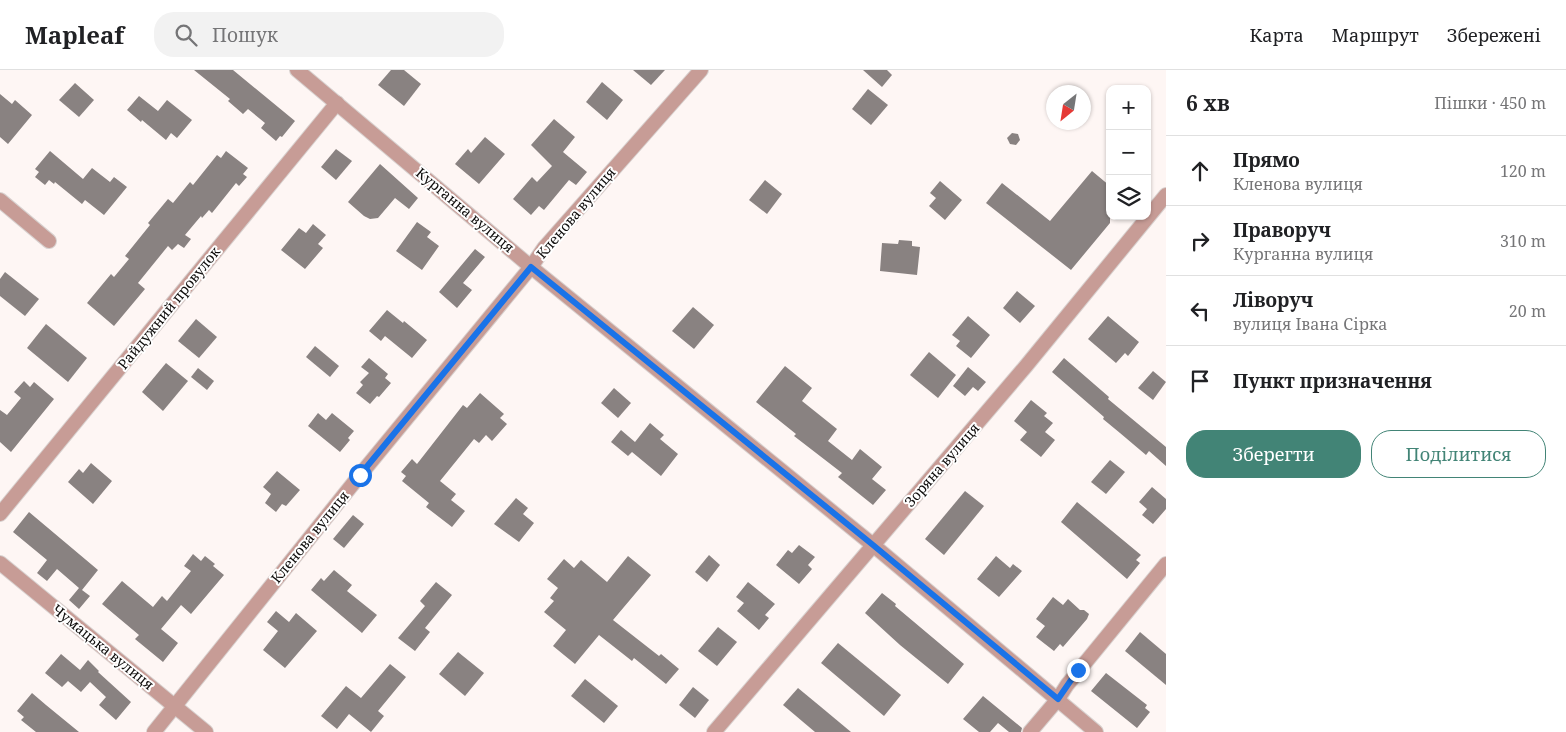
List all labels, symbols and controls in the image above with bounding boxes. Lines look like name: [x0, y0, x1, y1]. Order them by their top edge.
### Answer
search box: [154, 12, 504, 57]
text: Mapleaf: [25, 18, 124, 51]
icon: search: [172, 21, 200, 49]
text: Пошук: [212, 22, 278, 48]
text: Карта: [1250, 23, 1304, 47]
text: Маршрут: [1332, 23, 1419, 47]
text: Збережені: [1447, 23, 1541, 47]
north arrow: [1046, 85, 1091, 130]
map controls: [1106, 85, 1151, 220]
button: +: [1106, 85, 1151, 130]
text: 6 хв: [1186, 89, 1230, 117]
text: Пішки · 450 m: [1434, 92, 1546, 114]
button: −: [1106, 130, 1151, 175]
text: Прямо: [1233, 147, 1300, 173]
icon: ahead: [1186, 157, 1214, 185]
text: 120 m: [1500, 160, 1546, 182]
street label: Курганна вулиця: [412, 163, 518, 256]
street label: Кленова вулиця: [532, 163, 619, 262]
text: Кленова вулиця: [1233, 173, 1363, 195]
button: layers: [1106, 175, 1151, 220]
text: Праворуч: [1233, 217, 1331, 243]
icon: right: [1186, 227, 1214, 255]
text: 310 m: [1500, 230, 1546, 252]
street label: Райдужний провулок: [113, 242, 224, 373]
text: Курганна вулиця: [1233, 243, 1373, 265]
text: Ліворуч: [1233, 287, 1313, 313]
icon: left: [1186, 297, 1214, 325]
text: 20 m: [1509, 300, 1546, 322]
text: вулиця Івана Сірка: [1233, 313, 1387, 335]
icon: arrive: [1186, 367, 1214, 395]
text: Пункт призначення: [1233, 368, 1432, 394]
street label: Зоряна вулиця: [900, 419, 983, 511]
button: Зберегти: [1186, 430, 1361, 478]
button: Поділитися: [1371, 430, 1546, 478]
route start: [349, 464, 372, 487]
street label: Кленова вулиця: [266, 487, 353, 587]
street label: Чумацька вулиця: [48, 600, 158, 694]
route end: [1067, 659, 1090, 682]

